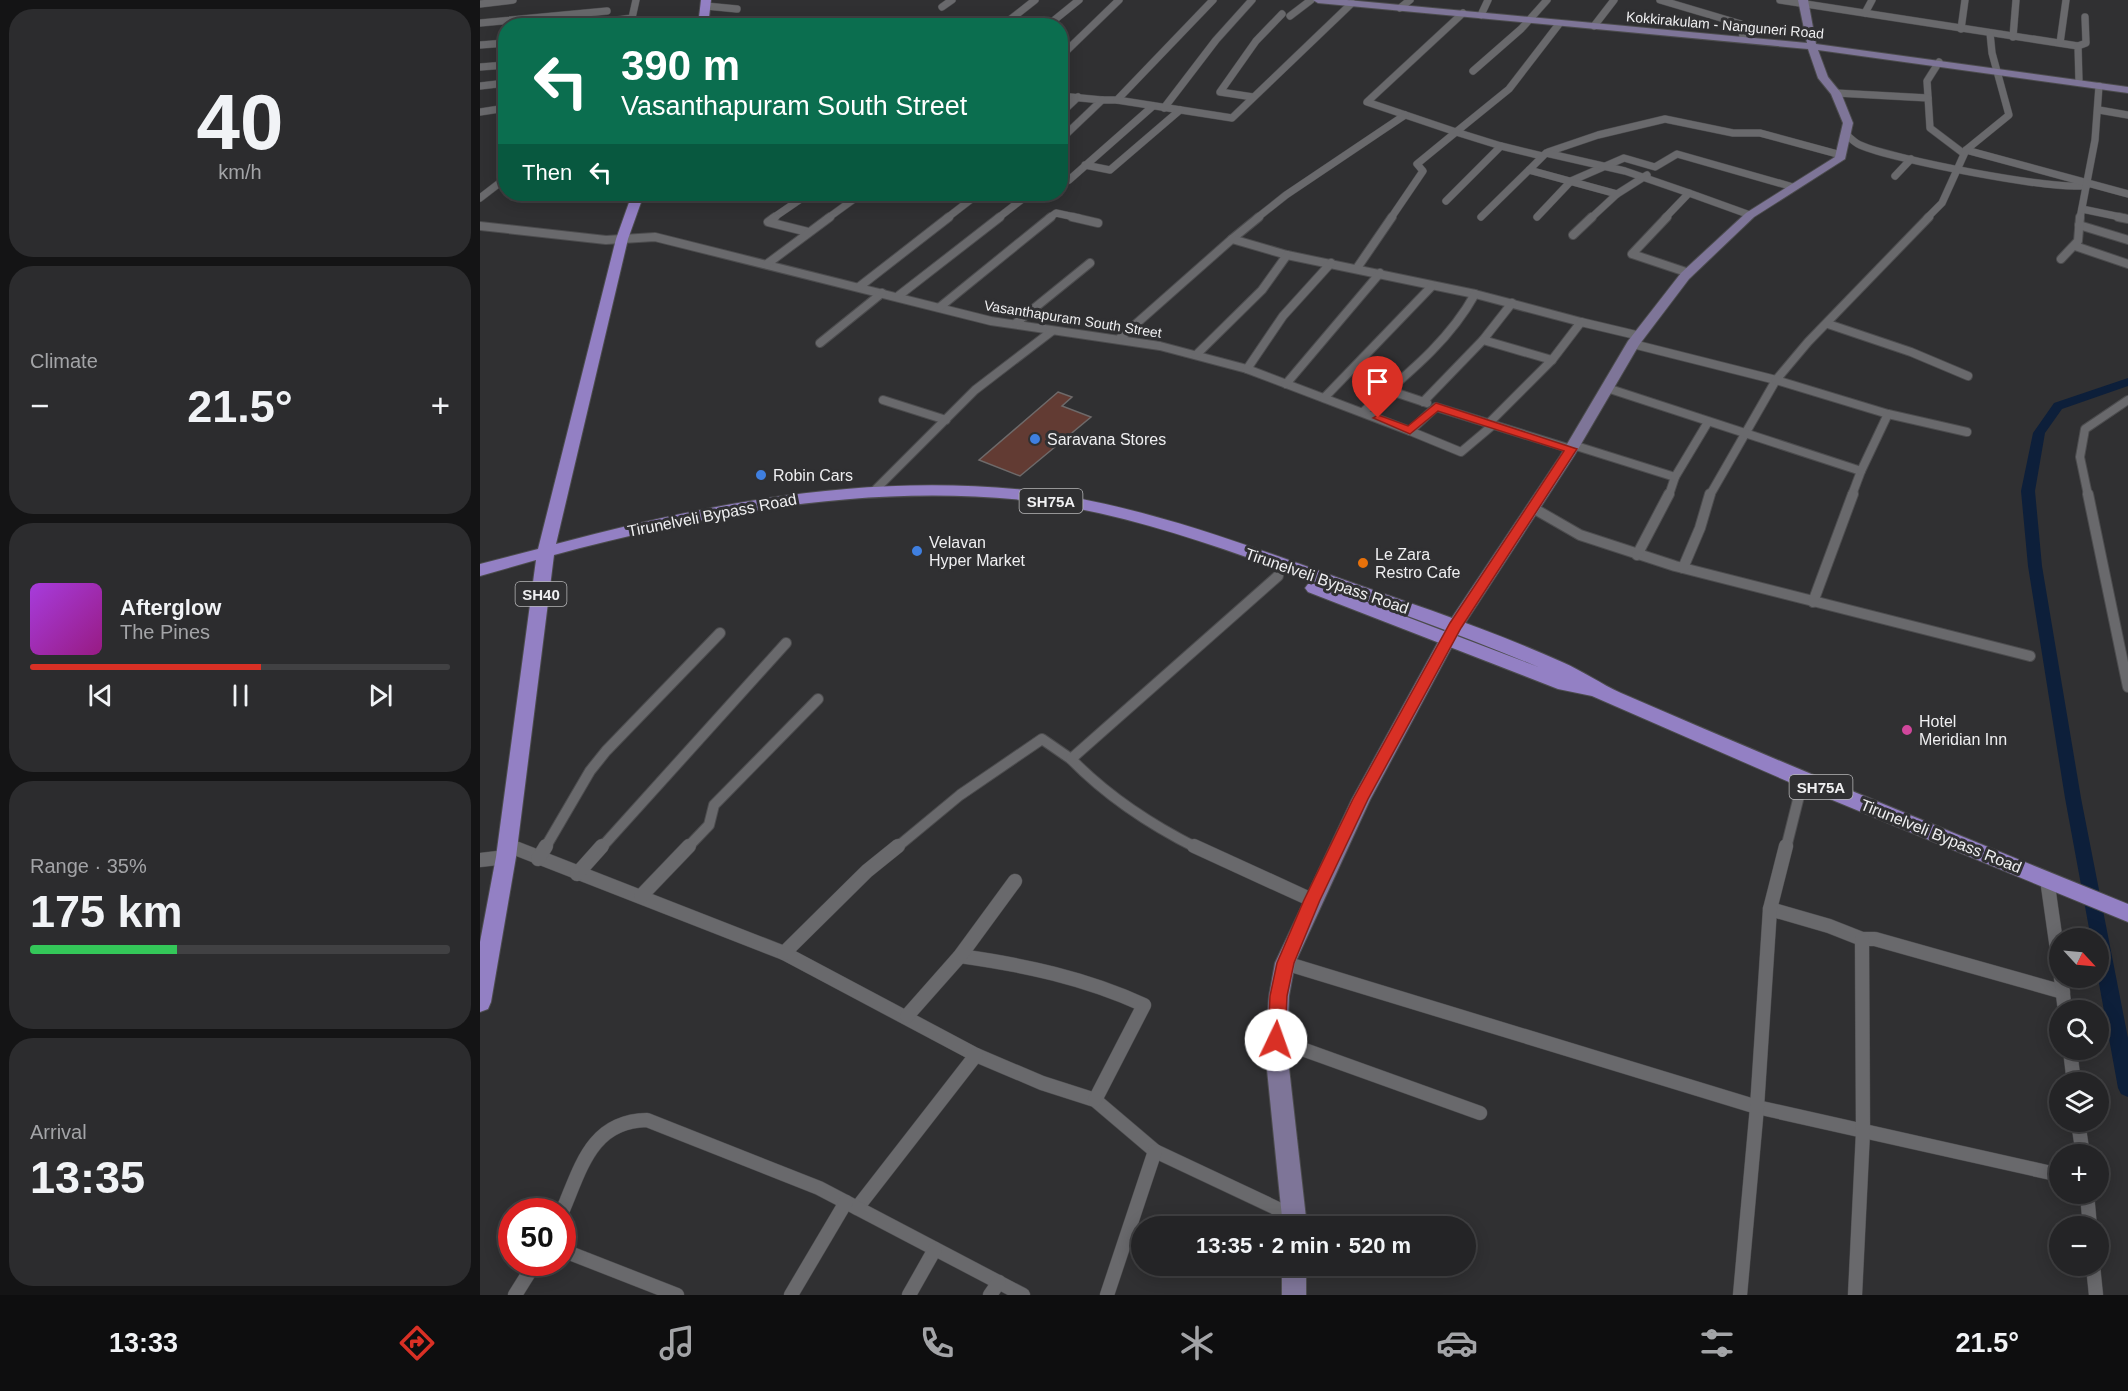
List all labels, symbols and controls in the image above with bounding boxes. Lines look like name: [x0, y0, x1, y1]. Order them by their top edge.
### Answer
street label: Kokkirakulam - Nanguneri Road: [1625, 8, 1825, 42]
icon: left: [522, 42, 600, 120]
text: 390 m: [621, 42, 740, 89]
text: 40: [197, 78, 283, 166]
text: Vasanthapuram South Street: [621, 91, 967, 121]
icon: left: [584, 156, 617, 189]
text: Then: [522, 160, 572, 185]
text: km/h: [218, 161, 262, 183]
street label: Vasanthapuram South Street: [983, 297, 1163, 341]
text: Climate: [30, 350, 98, 372]
pin: [1352, 356, 1403, 418]
icon: arrive: [1361, 365, 1394, 398]
text: 21.5°: [187, 381, 293, 432]
text: −: [30, 387, 49, 424]
text: +: [431, 387, 450, 424]
place label: Saravana Stores: [1047, 431, 1166, 448]
marker: Saravana Stores: [1028, 432, 1042, 446]
place label: Robin Cars: [773, 467, 853, 484]
marker: Robin Cars: [754, 468, 768, 482]
road number: SH75A: [1020, 489, 1082, 513]
street label: Tirunelveli Bypass Road: [626, 490, 798, 540]
place label: Velavan Hyper Market: [929, 534, 1026, 569]
marker: Velavan Hyper Market: [910, 544, 924, 558]
street label: Tirunelveli Bypass Road: [1243, 545, 1411, 617]
place label: Le Zara Restro Cafe: [1375, 546, 1460, 581]
marker: Le Zara Restro Cafe: [1356, 556, 1370, 570]
road number: SH40: [516, 582, 566, 606]
text: Afterglow: [120, 595, 221, 620]
text: The Pines: [120, 621, 210, 643]
icon: previous: [84, 679, 117, 712]
icon: pause: [224, 679, 257, 712]
icon: next: [364, 679, 397, 712]
place label: Hotel Meridian Inn: [1919, 713, 2007, 748]
marker: Hotel Meridian Inn: [1900, 723, 1914, 737]
road number: SH75A: [1790, 775, 1852, 799]
street label: Tirunelveli Bypass Road: [1858, 796, 2024, 876]
text: Range · 35%: [30, 855, 147, 877]
text: 175 km: [30, 886, 183, 937]
north arrow: [2049, 928, 2109, 988]
map controls: [2049, 928, 2109, 1276]
button: search: [2049, 1000, 2109, 1060]
position arrow: [1244, 1008, 1308, 1072]
button: layers: [2049, 1072, 2109, 1132]
text: Arrival: [30, 1121, 87, 1143]
button: +: [2049, 1144, 2109, 1204]
text: 13:35: [30, 1152, 145, 1203]
speed limit sign: 50: [498, 1198, 576, 1276]
button: −: [2049, 1216, 2109, 1276]
text: 13:35 · 2 min · 520 m: [1196, 1233, 1411, 1258]
icon: directions: [396, 1322, 438, 1364]
icon: music: [656, 1322, 698, 1364]
icon: phone: [916, 1322, 958, 1364]
icon: climate: [1176, 1322, 1218, 1364]
icon: car: [1436, 1322, 1478, 1364]
icon: filters: [1696, 1322, 1738, 1364]
text: 13:33: [109, 1328, 178, 1358]
text: 21.5°: [1956, 1328, 2019, 1358]

